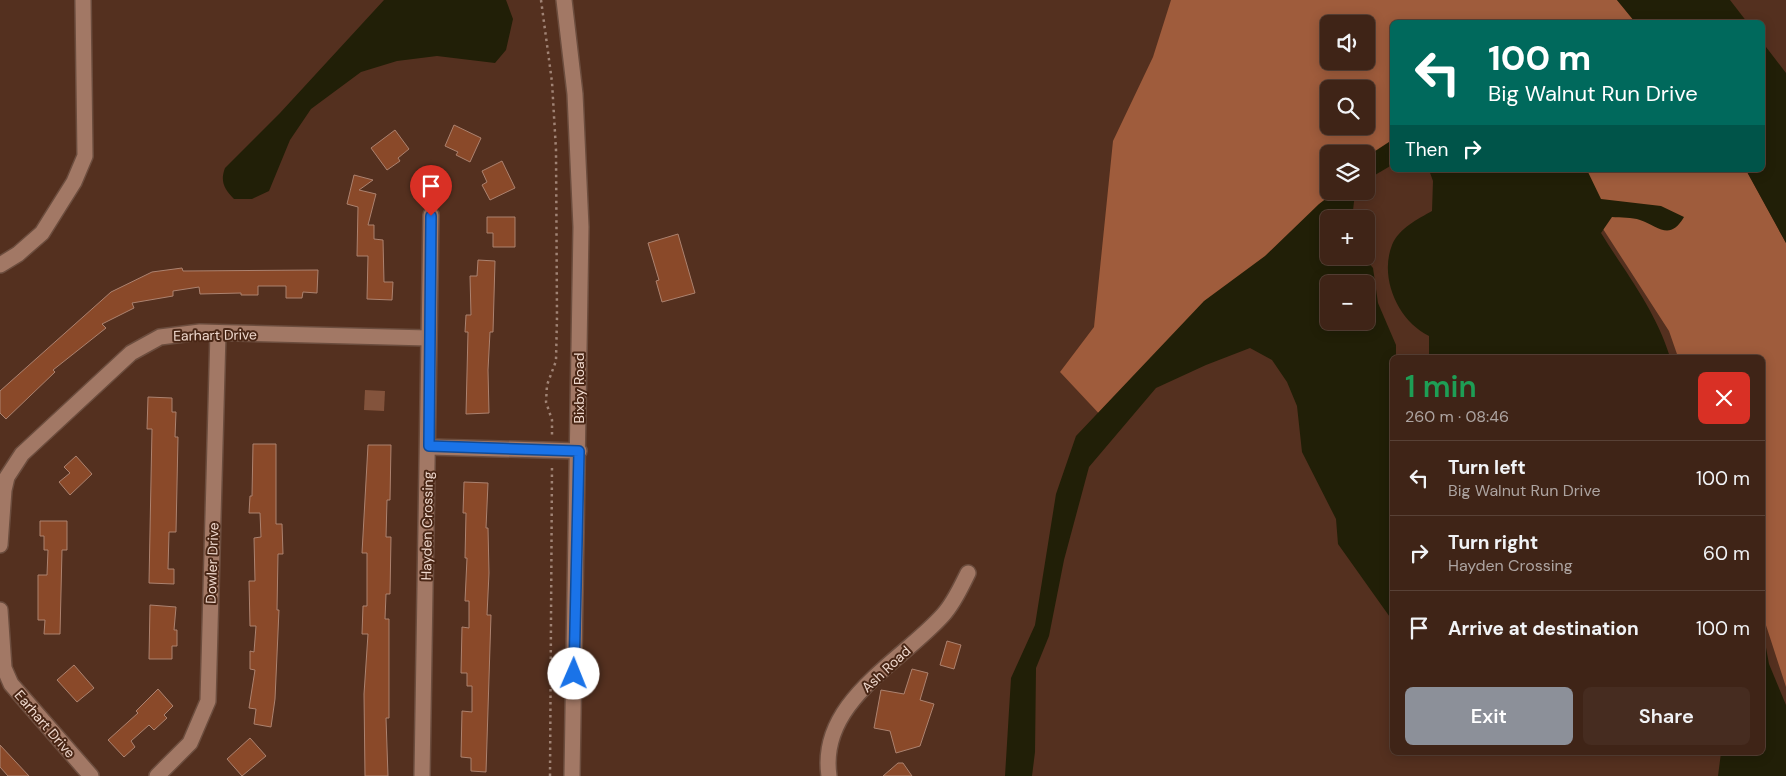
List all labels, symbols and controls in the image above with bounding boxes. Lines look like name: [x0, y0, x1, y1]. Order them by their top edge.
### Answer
map controls: [1320, 15, 1375, 330]
button: sound: [1320, 15, 1375, 70]
text: 100 m: [1488, 35, 1591, 81]
icon: left: [1405, 40, 1470, 105]
text: Big Walnut Run Drive: [1488, 79, 1698, 108]
button: search: [1320, 80, 1375, 135]
icon: right: [1458, 135, 1486, 163]
text: Then: [1405, 137, 1448, 162]
button: layers: [1320, 145, 1375, 200]
pin: [410, 165, 452, 216]
icon: arrive: [417, 172, 445, 200]
button: +: [1320, 210, 1375, 265]
button: −: [1320, 275, 1375, 330]
street label: Earhart Drive: [173, 325, 257, 345]
street label: Bixby Road: [570, 352, 588, 424]
text: 1 min: [1405, 367, 1477, 406]
button: close: [1698, 372, 1750, 424]
text: 260 m · 08:46: [1405, 406, 1509, 427]
text: Turn left: [1448, 455, 1526, 480]
icon: left: [1405, 464, 1433, 492]
text: 100 m: [1696, 466, 1750, 491]
street label: Hayden Crossing: [417, 471, 437, 581]
text: Big Walnut Run Drive: [1448, 480, 1601, 501]
street label: Dowler Drive: [202, 522, 222, 604]
text: Turn right: [1448, 530, 1538, 555]
icon: right: [1405, 539, 1433, 567]
text: 60 m: [1703, 541, 1750, 566]
text: Hayden Crossing: [1448, 555, 1573, 576]
icon: arrive: [1405, 614, 1433, 642]
text: Arrive at destination: [1448, 616, 1639, 641]
text: 100 m: [1696, 616, 1750, 641]
street label: Ash Road: [858, 642, 914, 696]
position arrow: [547, 647, 599, 699]
street label: Earhart Drive: [11, 686, 79, 762]
button: Exit: [1405, 687, 1573, 745]
button: Share: [1583, 687, 1750, 745]

